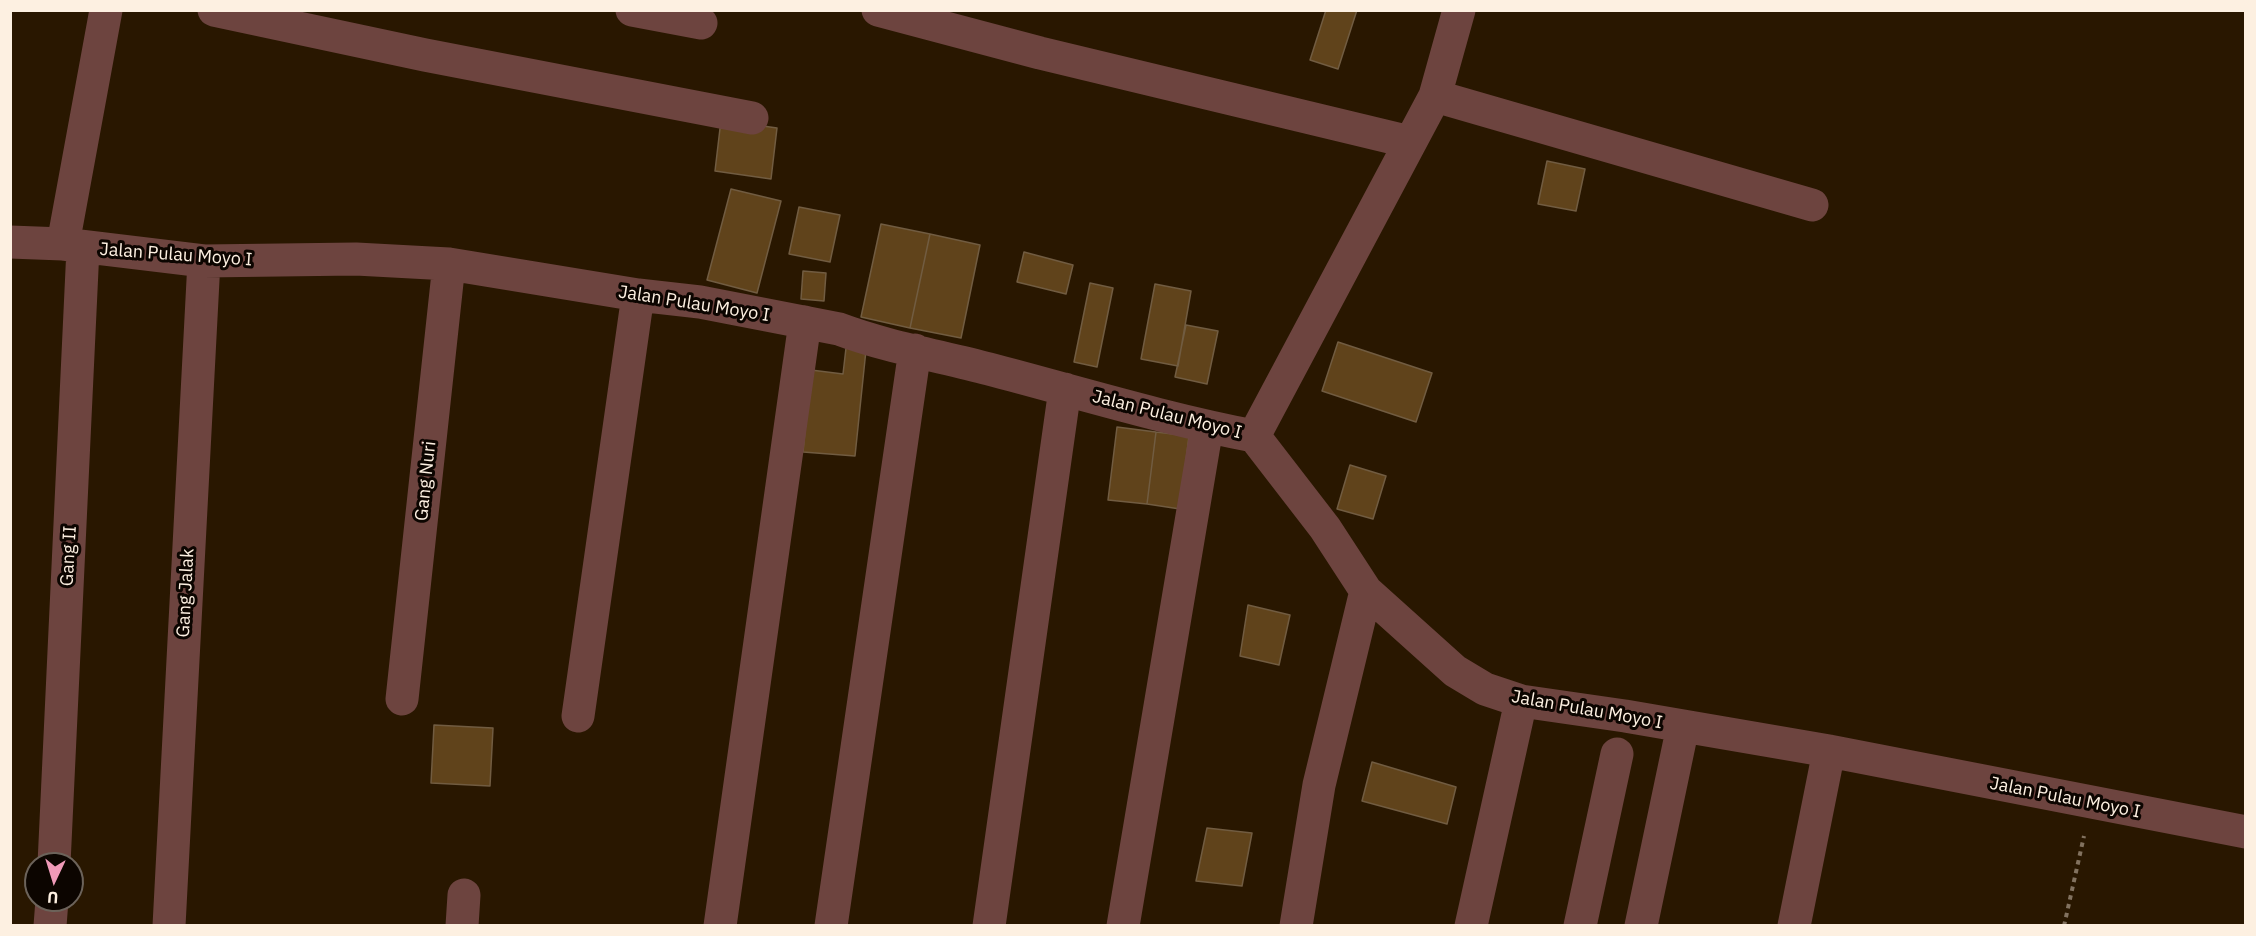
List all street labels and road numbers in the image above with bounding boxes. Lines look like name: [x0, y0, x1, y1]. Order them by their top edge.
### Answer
street label: Jalan Pulau Moyo I: [99, 239, 253, 271]
street label: Jalan Pulau Moyo I: [617, 281, 771, 327]
street label: Jalan Pulau Moyo I: [1090, 386, 1244, 444]
street label: Gang Nuri: [411, 440, 441, 522]
street label: Gang II: [57, 525, 81, 587]
street label: Gang Jalak: [173, 548, 199, 638]
street label: Jalan Pulau Moyo I: [1510, 686, 1664, 734]
street label: Jalan Pulau Moyo I: [1988, 773, 2142, 823]

